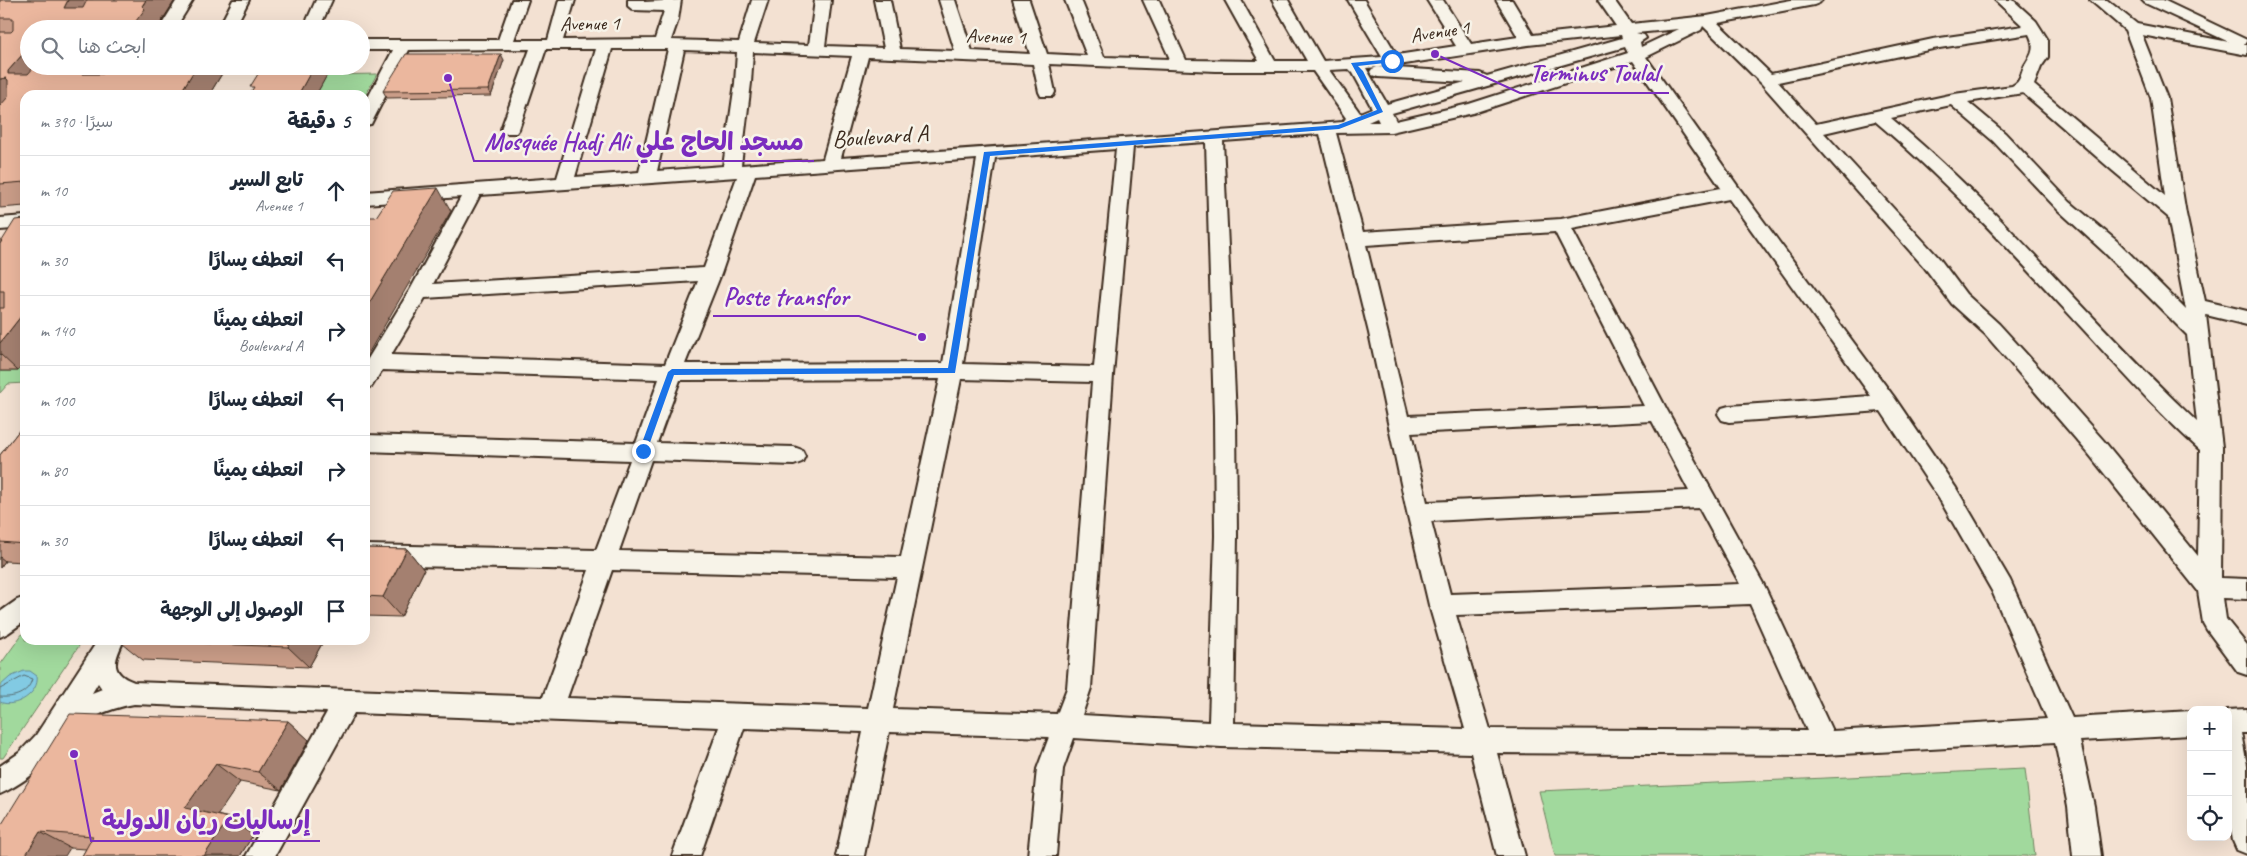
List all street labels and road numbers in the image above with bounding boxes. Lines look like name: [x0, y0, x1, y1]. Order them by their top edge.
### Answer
street label: Avenue 1: [560, 10, 621, 37]
street label: Avenue 1: [1409, 14, 1473, 49]
street label: Avenue 1: [966, 23, 1027, 50]
street label: Boulevard A: [831, 118, 930, 154]

